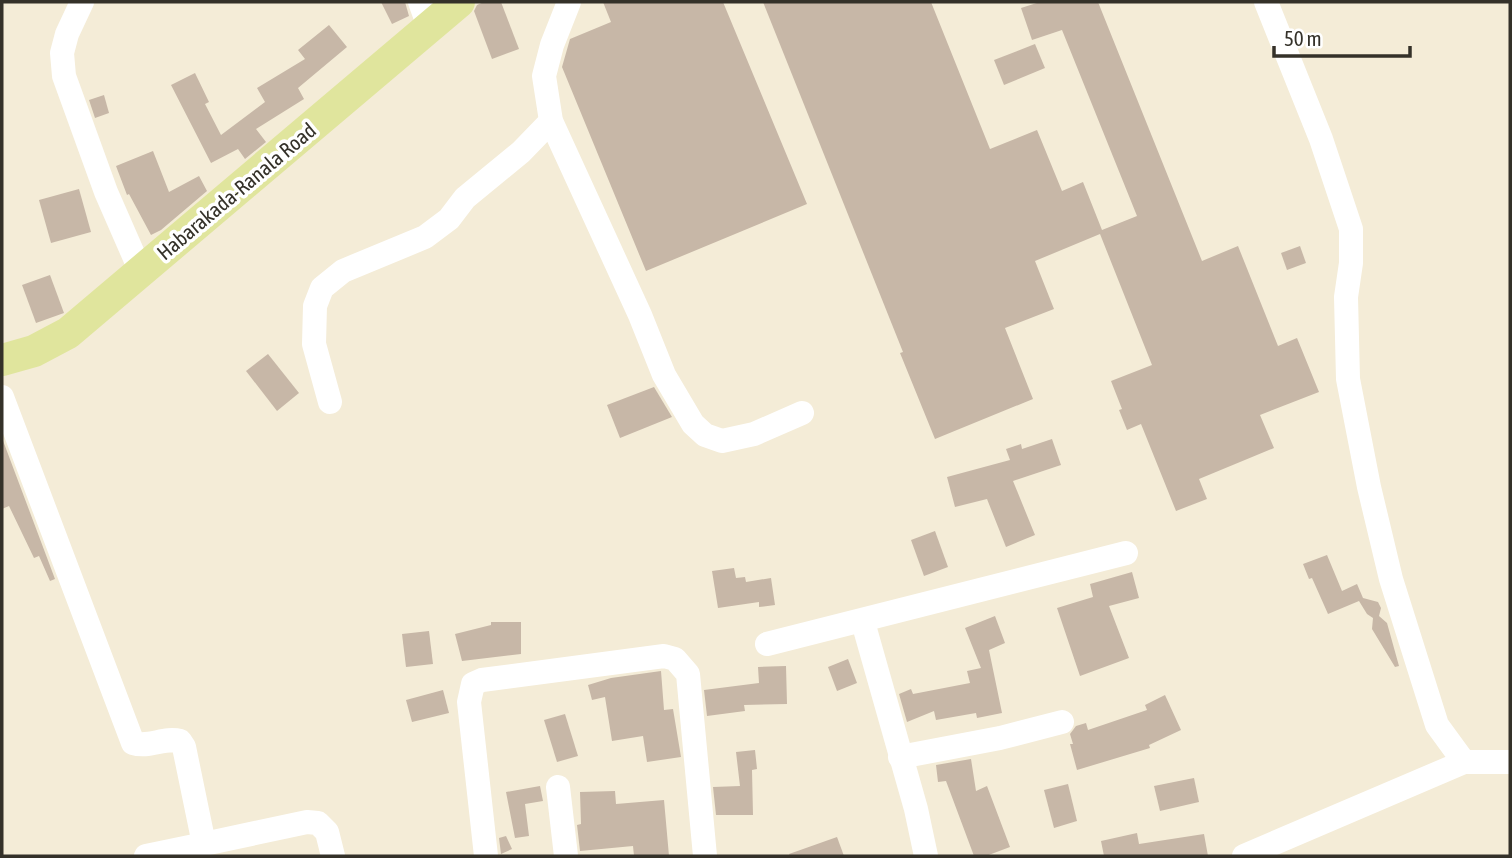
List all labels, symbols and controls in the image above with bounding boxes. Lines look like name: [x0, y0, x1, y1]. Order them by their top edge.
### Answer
scale bar: [1274, 14, 1410, 58]
text: 50 m: [1284, 26, 1322, 50]
street label: Habarakada-Ranala Road: [152, 118, 320, 264]

